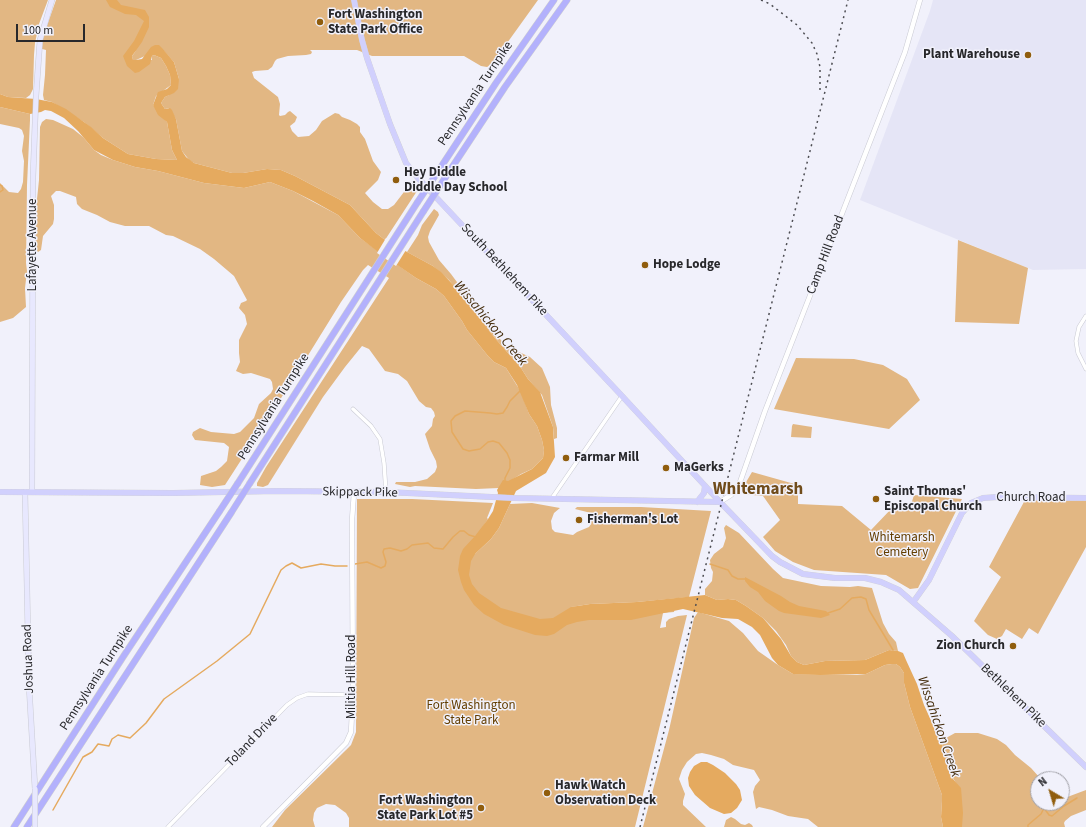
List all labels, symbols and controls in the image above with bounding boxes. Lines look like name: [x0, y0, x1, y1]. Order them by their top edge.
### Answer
place label: Fort Washington State Park Office: [328, 7, 423, 38]
scale bar: [18, 16, 87, 42]
marker: Fort Washington State Park Office: [315, 17, 325, 27]
text: 100 m: [23, 22, 53, 39]
street label: Pennsylvania Turnpike: [435, 39, 517, 149]
place label: Plant Warehouse: [923, 47, 1020, 63]
marker: Plant Warehouse: [1023, 50, 1033, 60]
place label: Hey Diddle Diddle Day School: [404, 165, 507, 196]
marker: Hey Diddle Diddle Day School: [391, 175, 401, 185]
street label: Lafayette Avenue: [25, 199, 41, 291]
street label: Camp Hill Road: [804, 213, 848, 297]
street label: South Bethlehem Pike: [457, 221, 551, 319]
place label: Hope Lodge: [653, 257, 720, 273]
marker: Hope Lodge: [640, 260, 650, 270]
water label: Wissahickon Creek: [450, 278, 530, 370]
street label: Pennsylvania Turnpike: [235, 351, 313, 463]
place label: Farmar Mill: [574, 450, 639, 466]
marker: Farmar Mill: [561, 453, 571, 463]
place label: MaGerks: [674, 460, 724, 476]
marker: MaGerks: [661, 463, 671, 473]
district label: Whitemarsh: [713, 480, 803, 500]
place label: Saint Thomas' Episcopal Church: [884, 484, 982, 515]
street label: Skippack Pike: [322, 485, 398, 501]
street label: Church Road: [996, 490, 1066, 506]
marker: Saint Thomas' Episcopal Church: [871, 494, 881, 504]
place label: Fisherman's Lot: [587, 512, 678, 528]
marker: Fisherman's Lot: [574, 515, 584, 525]
park label: Whitemarsh Cemetery: [869, 530, 935, 561]
street label: Pennsylvania Turnpike: [57, 622, 137, 734]
street label: Joshua Road: [20, 624, 38, 694]
street label: Militia Hill Road: [344, 635, 360, 719]
place label: Zion Church: [936, 638, 1005, 654]
marker: Zion Church: [1008, 641, 1018, 651]
street label: Bethlehem Pike: [977, 661, 1049, 731]
water label: Wissahickon Creek: [913, 674, 963, 780]
park label: Fort Washington State Park: [426, 698, 516, 729]
street label: Toland Drive: [223, 711, 281, 771]
north arrow: [1030, 771, 1070, 811]
text: N: [1035, 774, 1050, 790]
place label: Hawk Watch Observation Deck: [555, 778, 656, 809]
marker: Hawk Watch Observation Deck: [542, 788, 552, 798]
place label: Fort Washington State Park Lot #5: [377, 793, 473, 824]
marker: Fort Washington State Park Lot #5: [476, 803, 486, 813]

